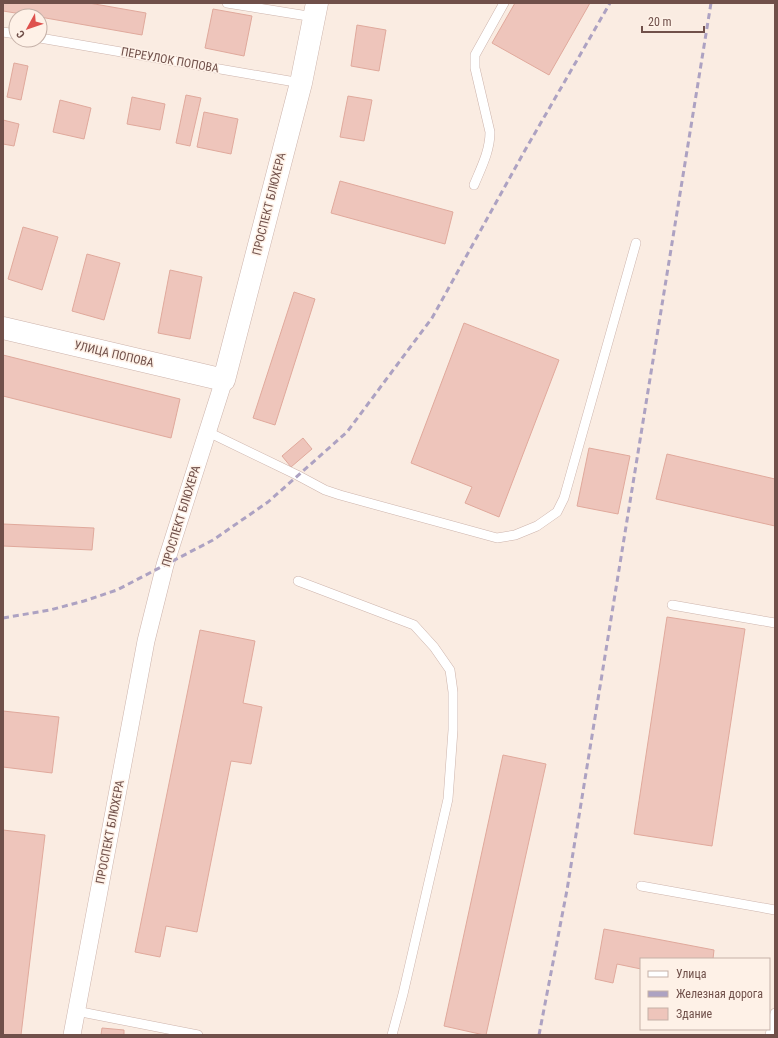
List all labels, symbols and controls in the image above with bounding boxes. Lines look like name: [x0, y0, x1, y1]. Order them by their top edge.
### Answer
north arrow: [8, 8, 48, 48]
scale bar: [642, 8, 704, 34]
text: 20 m: [648, 15, 672, 29]
text: С: [14, 28, 28, 41]
street label: ПЕРЕУЛОК ПОПОВА: [120, 44, 220, 76]
street label: ПРОСПЕКТ БЛЮХЕРА: [249, 151, 289, 257]
street label: УЛИЦА ПОПОВА: [73, 338, 155, 370]
street label: ПРОСПЕКТ БЛЮХЕРА: [159, 463, 203, 568]
street label: ПРОСПЕКТ БЛЮХЕРА: [93, 779, 127, 885]
legend: [640, 958, 770, 1030]
text: Улица: [676, 967, 707, 981]
text: Железная дорога: [676, 987, 763, 1001]
text: Здание: [676, 1007, 713, 1021]

